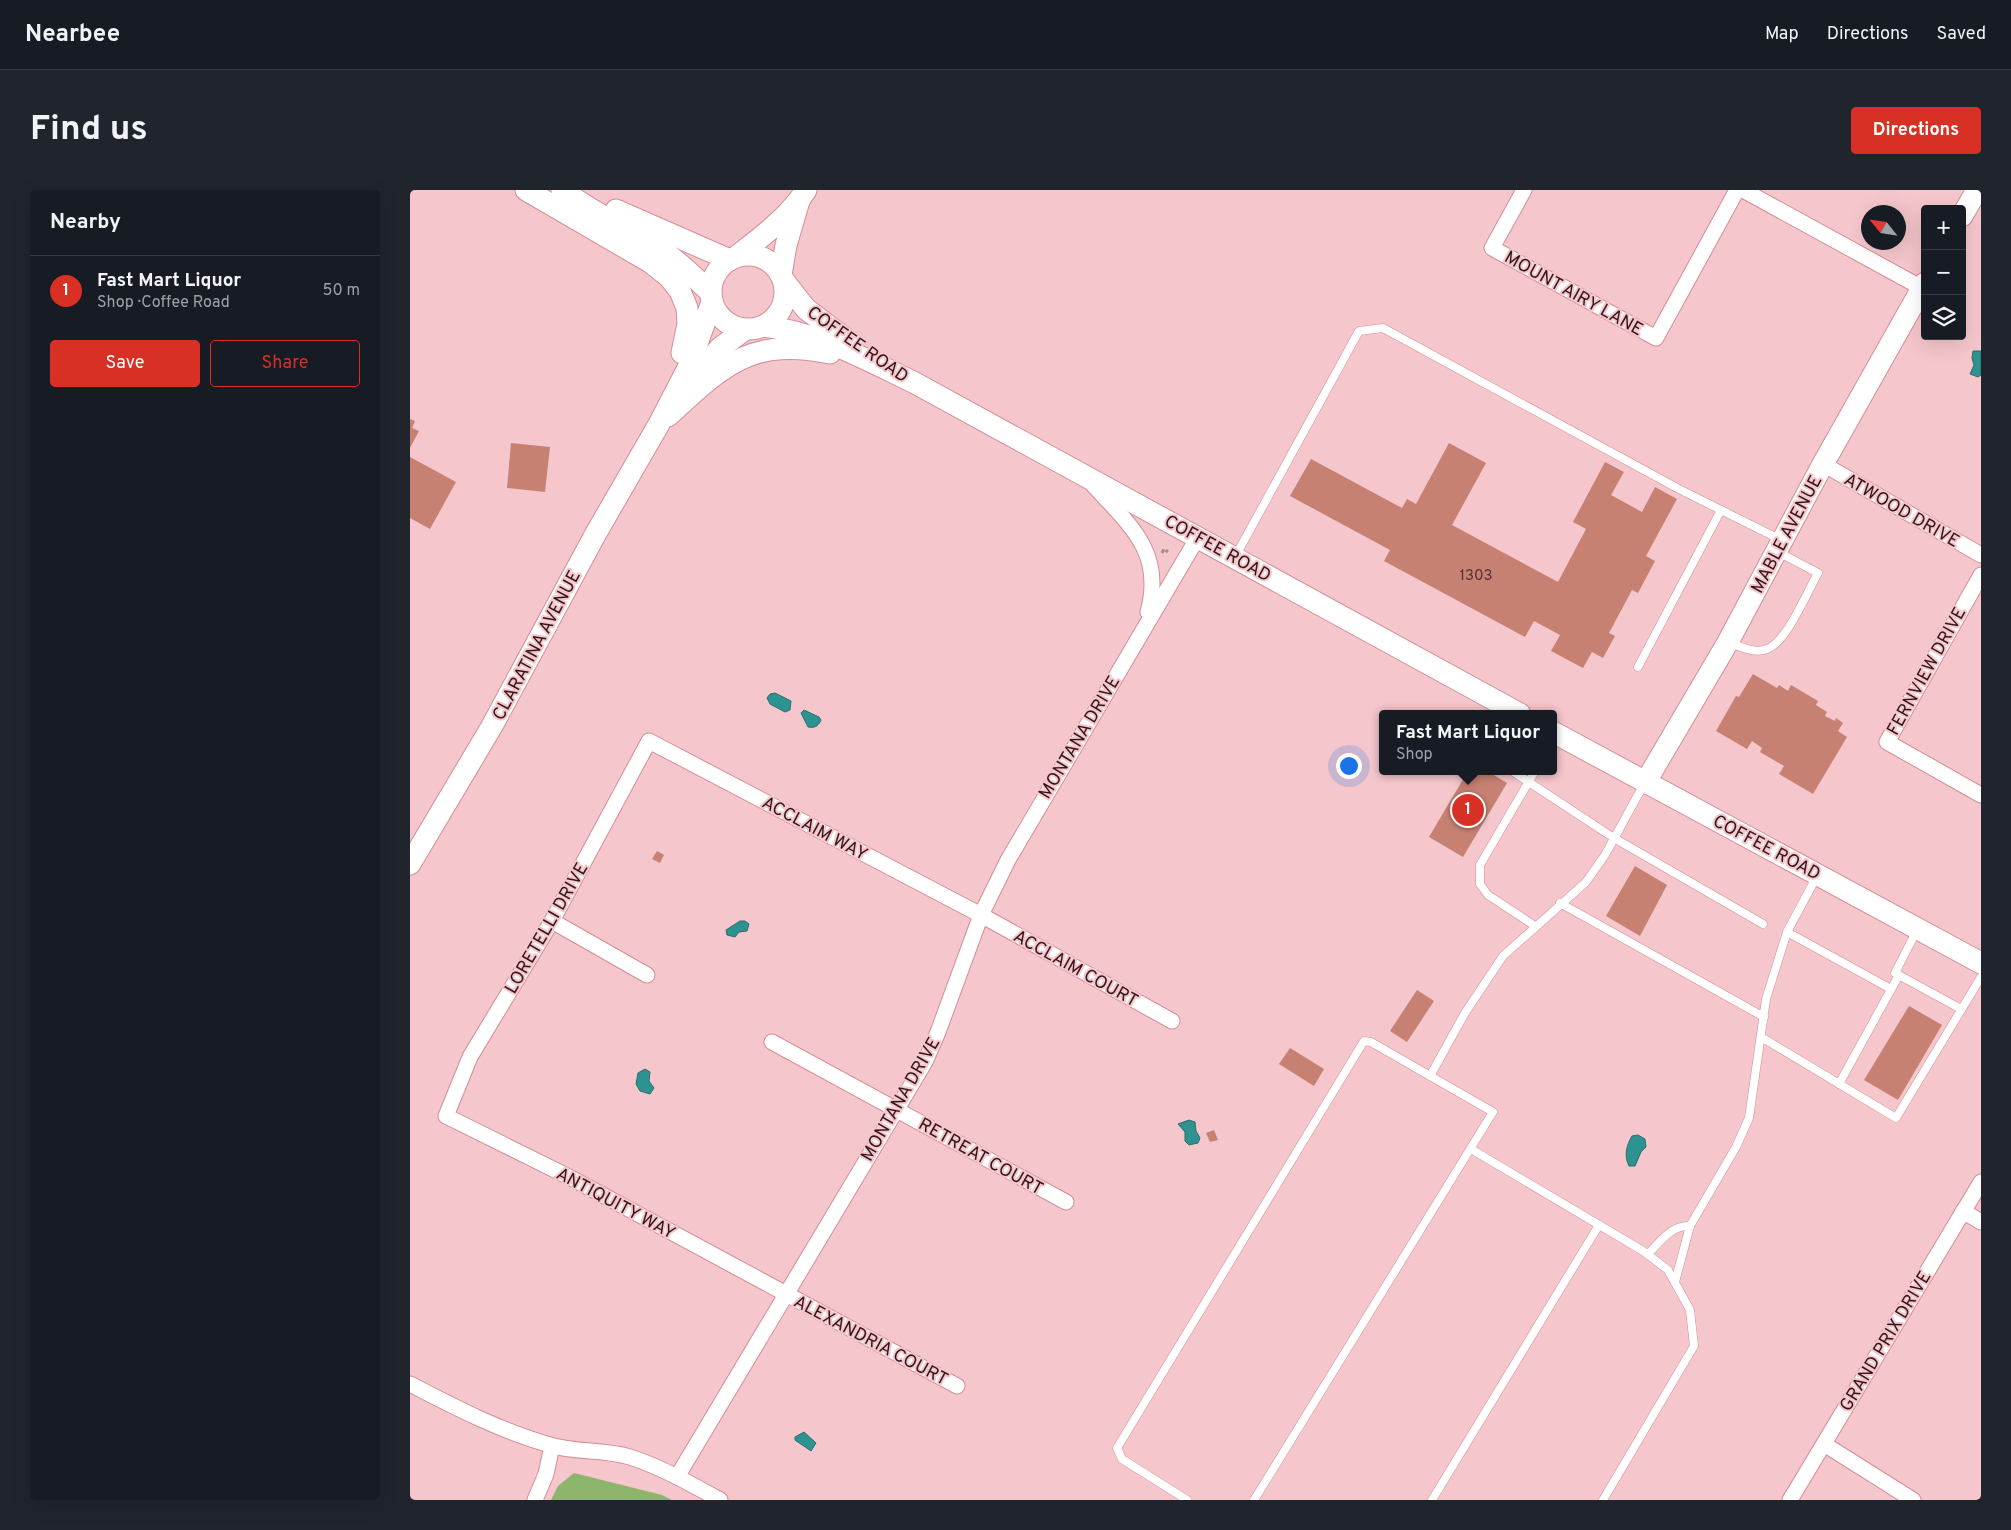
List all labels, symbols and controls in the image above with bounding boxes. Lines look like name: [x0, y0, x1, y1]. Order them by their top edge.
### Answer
text: Nearbee: [25, 20, 120, 50]
text: Map: [1765, 23, 1799, 46]
text: Directions: [1827, 23, 1909, 46]
text: Saved: [1937, 23, 1986, 46]
button: Directions: [1851, 107, 1981, 154]
text: Find us: [30, 108, 148, 152]
north arrow: [1861, 205, 1906, 250]
map controls: [1921, 205, 1966, 340]
button: +: [1921, 205, 1966, 250]
text: Nearby: [50, 209, 121, 236]
street label: MOUNT AIRY LANE: [1500, 247, 1647, 342]
button: −: [1921, 250, 1966, 295]
text: Fast Mart Liquor: [97, 269, 241, 293]
text: 1: [63, 281, 69, 301]
text: 50 m: [323, 281, 360, 301]
text: Shop · Coffee Road: [97, 293, 230, 313]
button: layers: [1921, 295, 1966, 340]
street label: COFFEE ROAD: [802, 302, 912, 389]
button: Save: [50, 340, 200, 387]
button: Share: [210, 340, 360, 387]
street label: ATWOOD DRIVE: [1839, 469, 1963, 554]
street label: MABLE AVENUE: [1747, 472, 1828, 598]
street label: COFFEE ROAD: [1160, 510, 1275, 588]
street label: CLARATINA AVENUE: [488, 567, 587, 725]
house number: 1303: [1459, 567, 1493, 586]
street label: FERNVIEW DRIVE: [1883, 604, 1972, 740]
street label: MONTANA DRIVE: [1034, 672, 1126, 804]
popup: [1379, 710, 1557, 775]
text: Fast Mart Liquor: [1396, 721, 1540, 745]
text: Shop: [1396, 745, 1433, 765]
your location: [1336, 753, 1362, 779]
pin: 1: [1452, 791, 1484, 829]
street label: ACCLAIM WAY: [757, 792, 871, 867]
street label: COFFEE ROAD: [1708, 810, 1824, 886]
street label: LORETELLI DRIVE: [500, 859, 594, 998]
street label: ACCLAIM COURT: [1009, 925, 1142, 1013]
street label: MONTANA DRIVE: [856, 1033, 946, 1166]
street label: RETREAT COURT: [914, 1114, 1047, 1201]
street label: ANTIQUITY WAY: [552, 1163, 679, 1245]
street label: GRAND PRIX DRIVE: [1835, 1267, 1937, 1416]
street label: ALEXANDRIA COURT: [789, 1291, 951, 1392]

